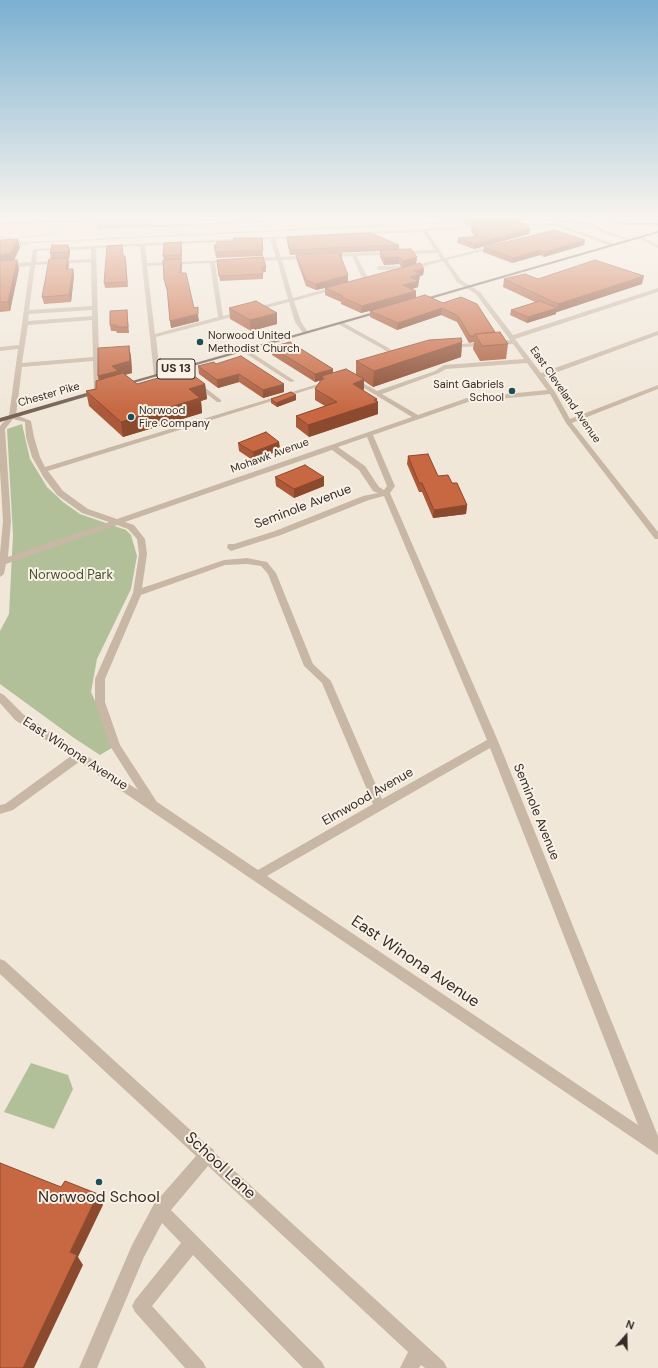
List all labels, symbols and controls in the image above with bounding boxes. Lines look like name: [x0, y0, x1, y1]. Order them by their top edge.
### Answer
place label: Norwood United Methodist Church: [208, 329, 300, 355]
marker: Norwood United Methodist Church: [195, 337, 205, 347]
street label: East Cleveland Avenue: [527, 344, 603, 446]
road number: US 13: [157, 359, 195, 379]
place label: Saint Gabriels School: [433, 378, 504, 404]
street label: Chester Pike: [17, 380, 81, 410]
marker: Saint Gabriels School: [507, 386, 517, 396]
place label: Norwood Fire Company: [139, 404, 210, 430]
marker: Norwood Fire Company: [126, 412, 136, 422]
street label: Mohawk Avenue: [229, 436, 311, 476]
street label: Seminole Avenue: [252, 481, 354, 533]
park label: Norwood Park: [29, 568, 113, 584]
street label: East Winona Avenue: [19, 714, 131, 794]
street label: Seminole Avenue: [510, 761, 562, 863]
street label: Elmwood Avenue: [320, 765, 416, 829]
street label: East Winona Avenue: [347, 912, 483, 1012]
street label: School Lane: [181, 1128, 259, 1204]
marker: Norwood School: [94, 1177, 104, 1187]
place label: Norwood School: [38, 1188, 160, 1208]
north arrow: [606, 1316, 646, 1356]
text: N: [624, 1317, 636, 1333]

